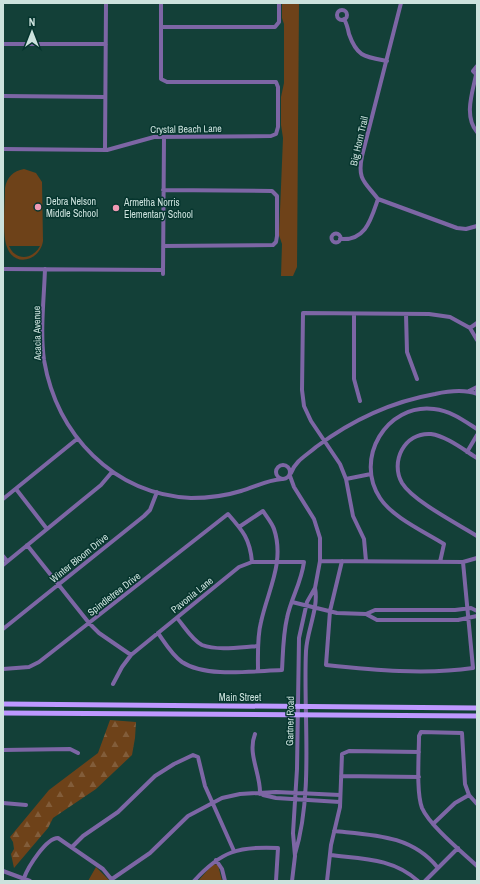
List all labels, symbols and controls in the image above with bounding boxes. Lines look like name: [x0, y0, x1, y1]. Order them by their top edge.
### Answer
north arrow: [12, 12, 52, 52]
text: N: [29, 15, 35, 29]
street label: Big Horn Trail: [347, 115, 371, 167]
street label: Crystal Beach Lane: [150, 122, 222, 136]
place label: Debra Nelson Middle School: [46, 195, 98, 220]
place label: Armetha Norris Elementary School: [123, 196, 193, 221]
marker: Debra Nelson Middle School: [33, 202, 43, 212]
marker: Armetha Norris Elementary School: [111, 203, 121, 213]
street label: Acacia Avenue: [30, 305, 44, 361]
street label: Winter Bloom Drive: [47, 530, 111, 586]
street label: Spindletree Drive: [85, 569, 143, 619]
street label: Pavonia Lane: [168, 574, 216, 616]
street label: Main Street: [219, 691, 262, 704]
street label: Gartner Road: [283, 696, 297, 746]

